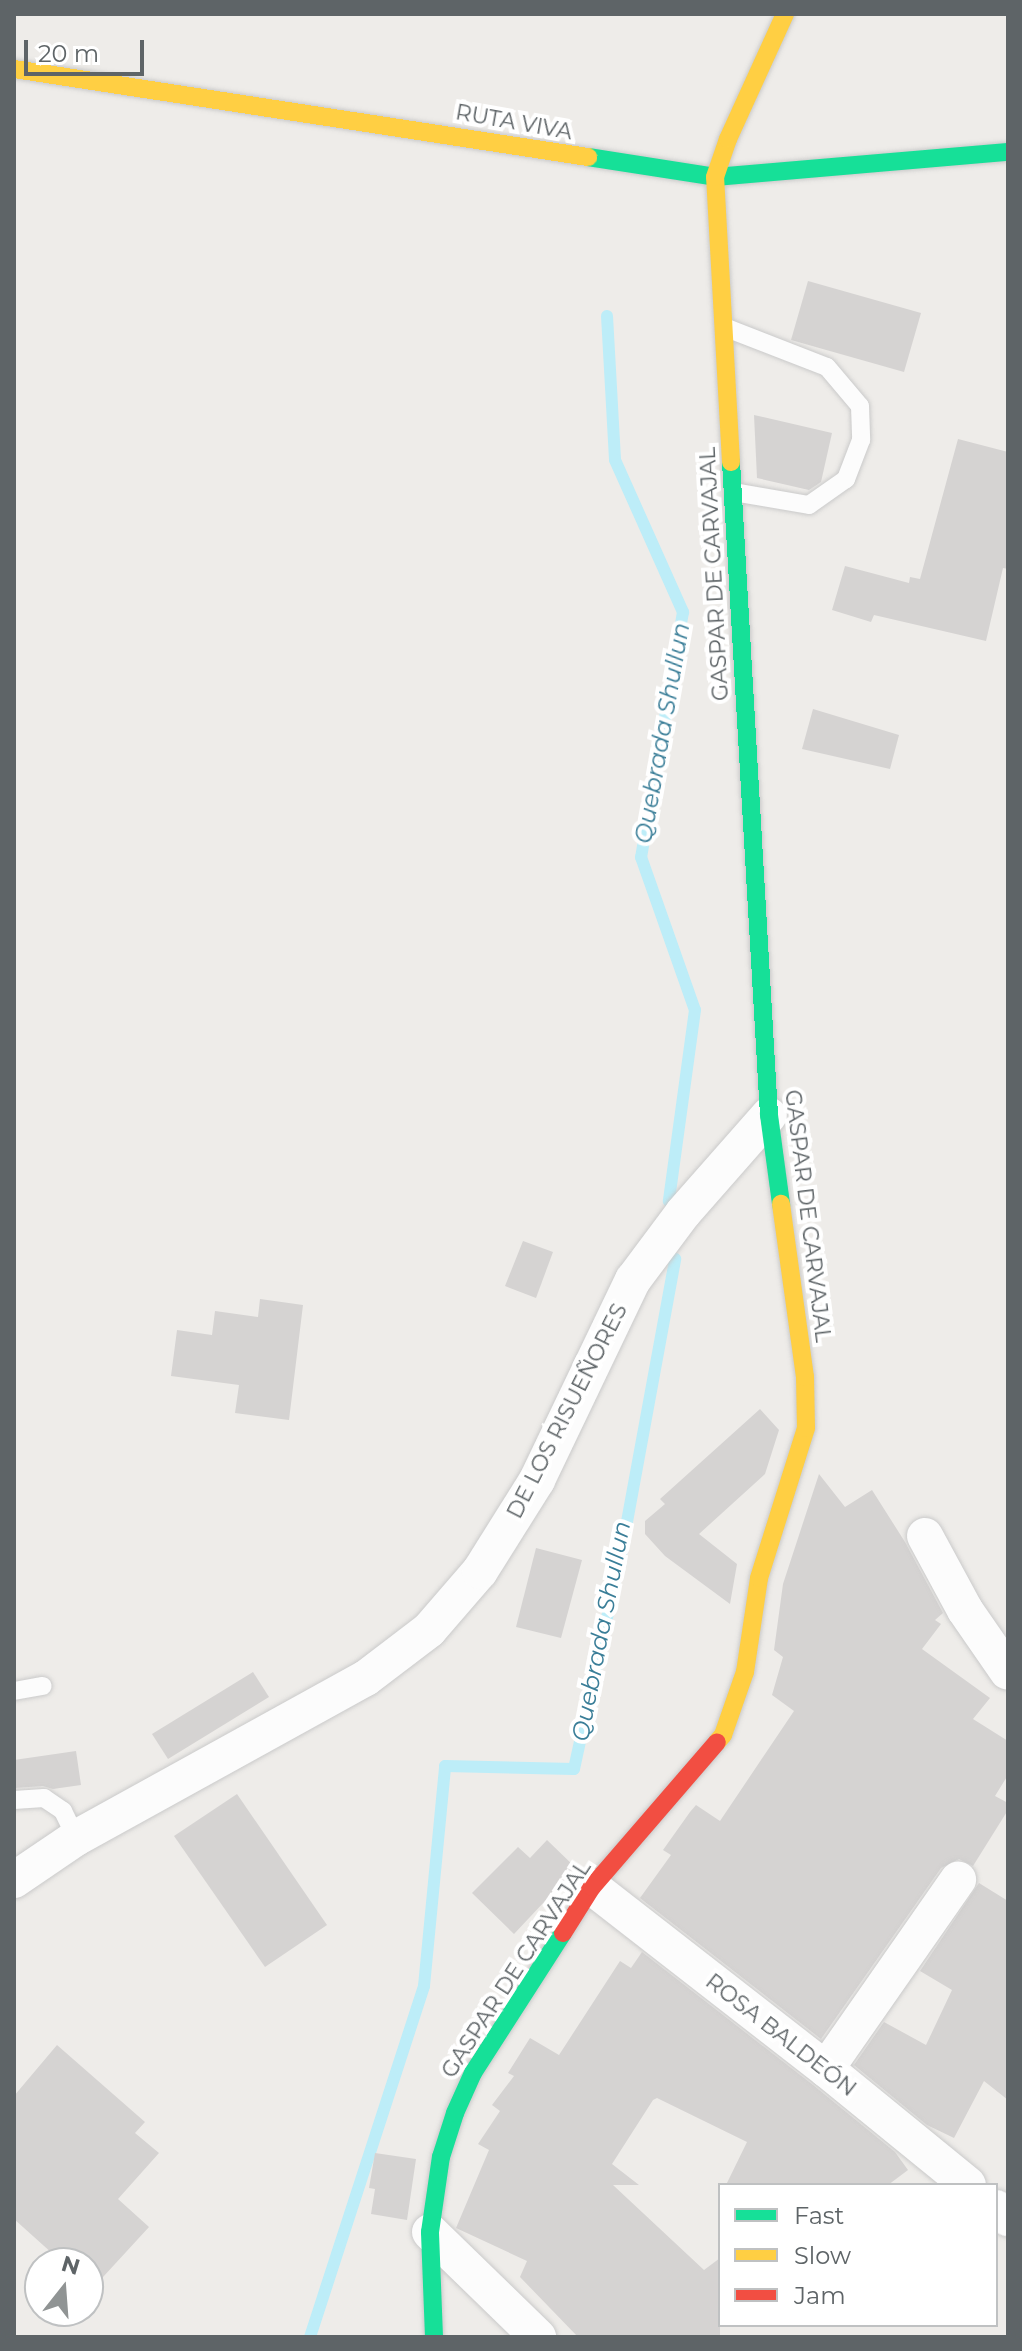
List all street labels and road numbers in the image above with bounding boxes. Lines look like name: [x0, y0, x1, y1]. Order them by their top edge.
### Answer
street label: RUTA VIVA: [454, 99, 574, 145]
street label: GASPAR DE CARVAJAL: [694, 446, 734, 702]
street label: GASPAR DE CARVAJAL: [779, 1088, 837, 1344]
street label: DE LOS RISUEÑORES: [501, 1299, 633, 1523]
street label: GASPAR DE CARVAJAL: [436, 1855, 596, 2083]
street label: ROSA BALDEÓN: [700, 1968, 862, 2102]

